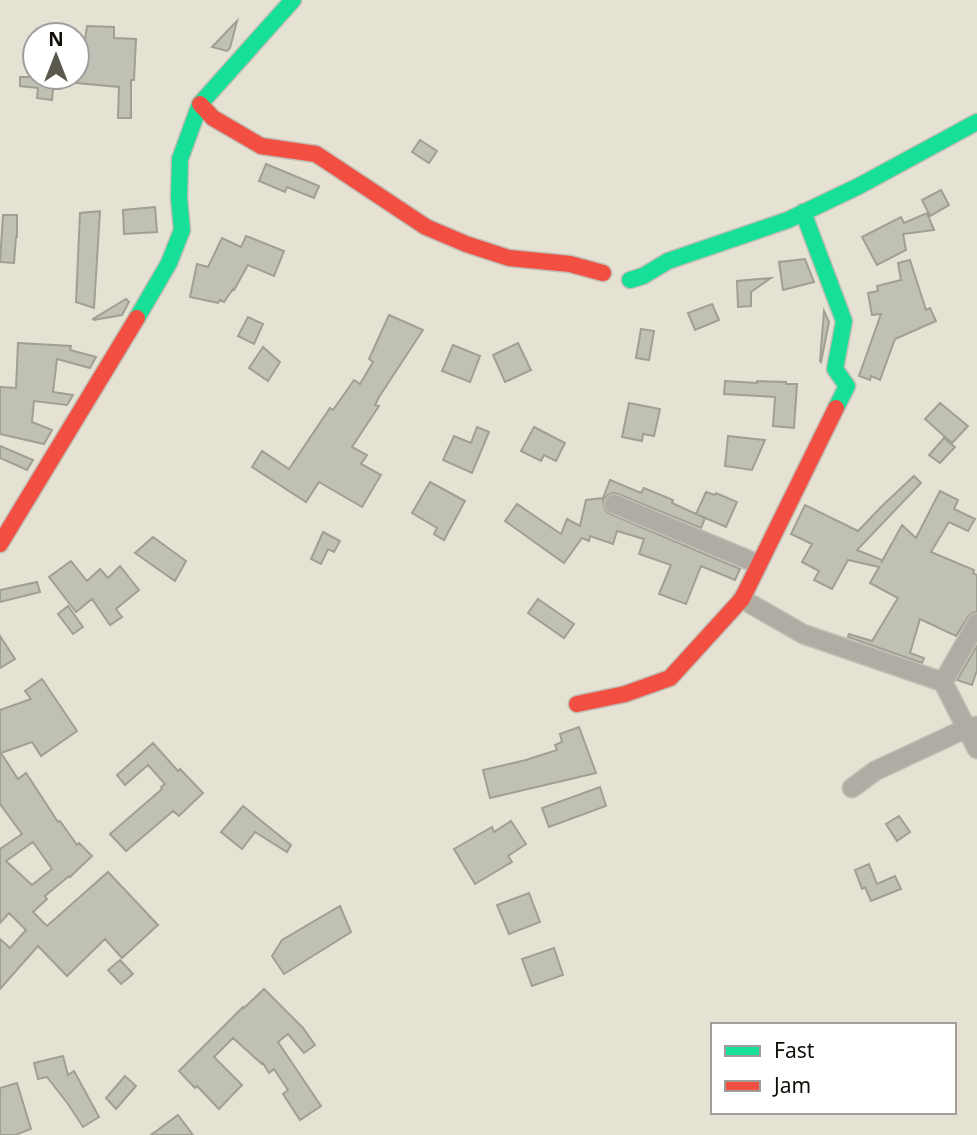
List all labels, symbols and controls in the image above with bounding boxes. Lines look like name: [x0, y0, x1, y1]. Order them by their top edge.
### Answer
north arrow: [21, 21, 91, 91]
text: N: [48, 26, 64, 52]
legend: [711, 1023, 956, 1114]
text: Fast: [774, 1036, 815, 1064]
text: Jam: [772, 1071, 811, 1099]

